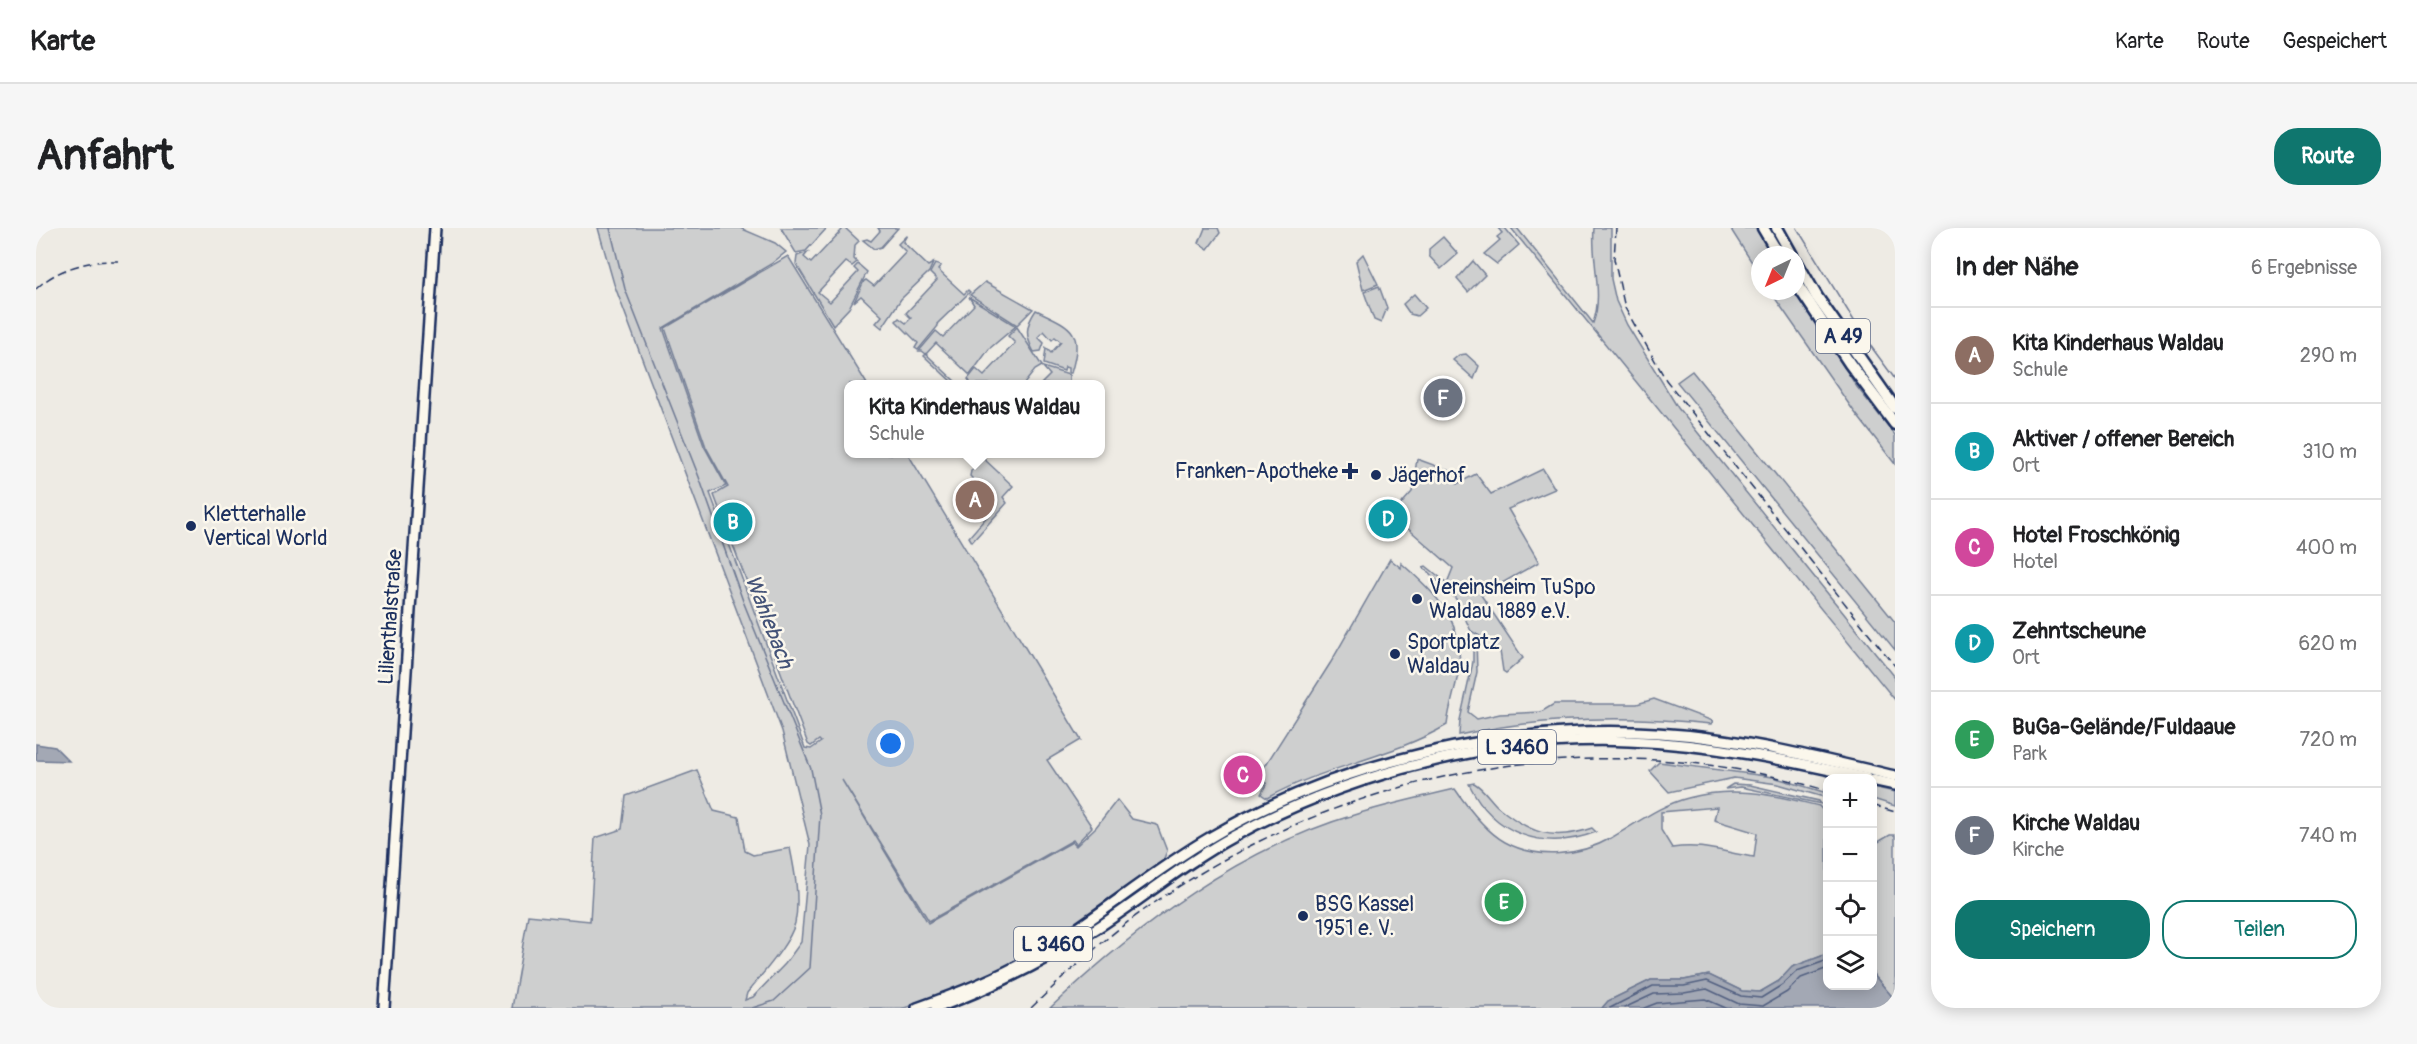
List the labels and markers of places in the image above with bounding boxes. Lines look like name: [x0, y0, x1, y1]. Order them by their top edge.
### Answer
pin: F: [1424, 376, 1462, 420]
place label: Franken-Apotheke: [1175, 458, 1339, 485]
place label: Jägerhof: [1388, 462, 1467, 489]
marker: Franken-Apotheke: [1343, 464, 1357, 478]
marker: Jägerhof: [1369, 468, 1383, 482]
pin: A: [956, 478, 994, 522]
pin: D: [1368, 496, 1408, 542]
pin: B: [714, 500, 752, 544]
place label: Kletterhalle Vertical World: [203, 501, 328, 552]
marker: Kletterhalle Vertical World: [184, 519, 198, 533]
place label: Vereinsheim TuSpo Waldau 1889 e.V.: [1429, 574, 1595, 625]
marker: Vereinsheim TuSpo Waldau 1889 e.V.: [1410, 592, 1424, 606]
place label: Sportplatz Waldau: [1407, 629, 1500, 680]
marker: Sportplatz Waldau: [1388, 647, 1402, 661]
pin: C: [1224, 752, 1262, 798]
pin: E: [1484, 880, 1524, 924]
place label: BSG Kassel 1951 e. V.: [1315, 891, 1414, 942]
marker: BSG Kassel 1951 e. V.: [1296, 909, 1310, 923]

